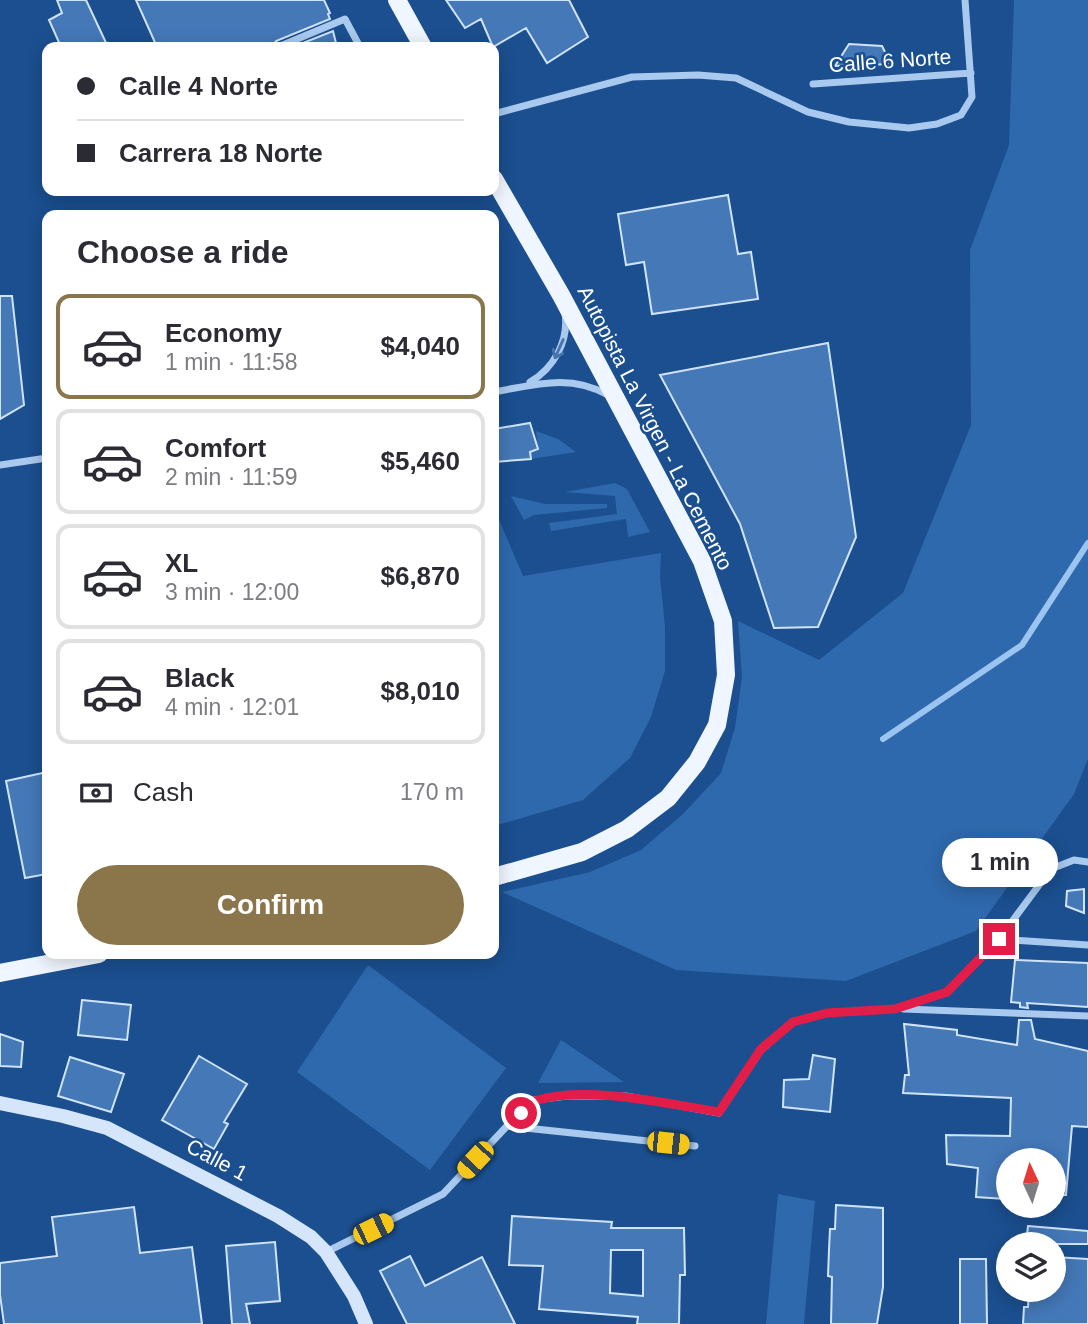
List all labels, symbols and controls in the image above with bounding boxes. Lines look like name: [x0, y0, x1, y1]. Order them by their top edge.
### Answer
street label: Calle 6 Norte: [828, 45, 952, 76]
text: Calle 4 Norte: [119, 71, 278, 101]
text: Carrera 18 Norte: [119, 138, 323, 168]
text: Choose a ride: [77, 234, 289, 270]
street label: Autopista La Virgen - La Cemento: [573, 282, 737, 574]
icon: car: [81, 315, 144, 378]
text: Economy: [165, 318, 282, 348]
text: $4,040: [380, 331, 460, 361]
one-way arrow: [552, 338, 565, 359]
text: 1 min · 11:58: [165, 349, 298, 375]
icon: car: [81, 430, 144, 493]
text: Comfort: [165, 433, 266, 463]
text: $5,460: [380, 446, 460, 476]
text: 2 min · 11:59: [165, 464, 298, 490]
icon: car: [81, 545, 144, 608]
text: XL: [165, 548, 198, 578]
text: $6,870: [380, 561, 460, 591]
text: 3 min · 12:00: [165, 579, 299, 605]
icon: car: [81, 660, 144, 723]
text: Black: [165, 663, 234, 693]
text: $8,010: [380, 676, 460, 706]
text: 4 min · 12:01: [165, 694, 299, 720]
icon: cash: [77, 774, 115, 812]
text: Cash: [133, 777, 194, 807]
text: 170 m: [400, 779, 464, 805]
callout: 1 min: [941, 838, 1057, 886]
text: 1 min: [970, 849, 1030, 875]
button: Confirm: [77, 865, 464, 945]
route end: [983, 923, 1015, 955]
route start: [505, 1097, 537, 1129]
car: [647, 1130, 690, 1156]
street label: Calle 1: [183, 1134, 251, 1185]
car: [453, 1137, 498, 1183]
north arrow: [996, 1148, 1066, 1218]
map controls: [996, 1148, 1066, 1302]
car: [350, 1210, 397, 1248]
button: layers: [996, 1232, 1066, 1302]

